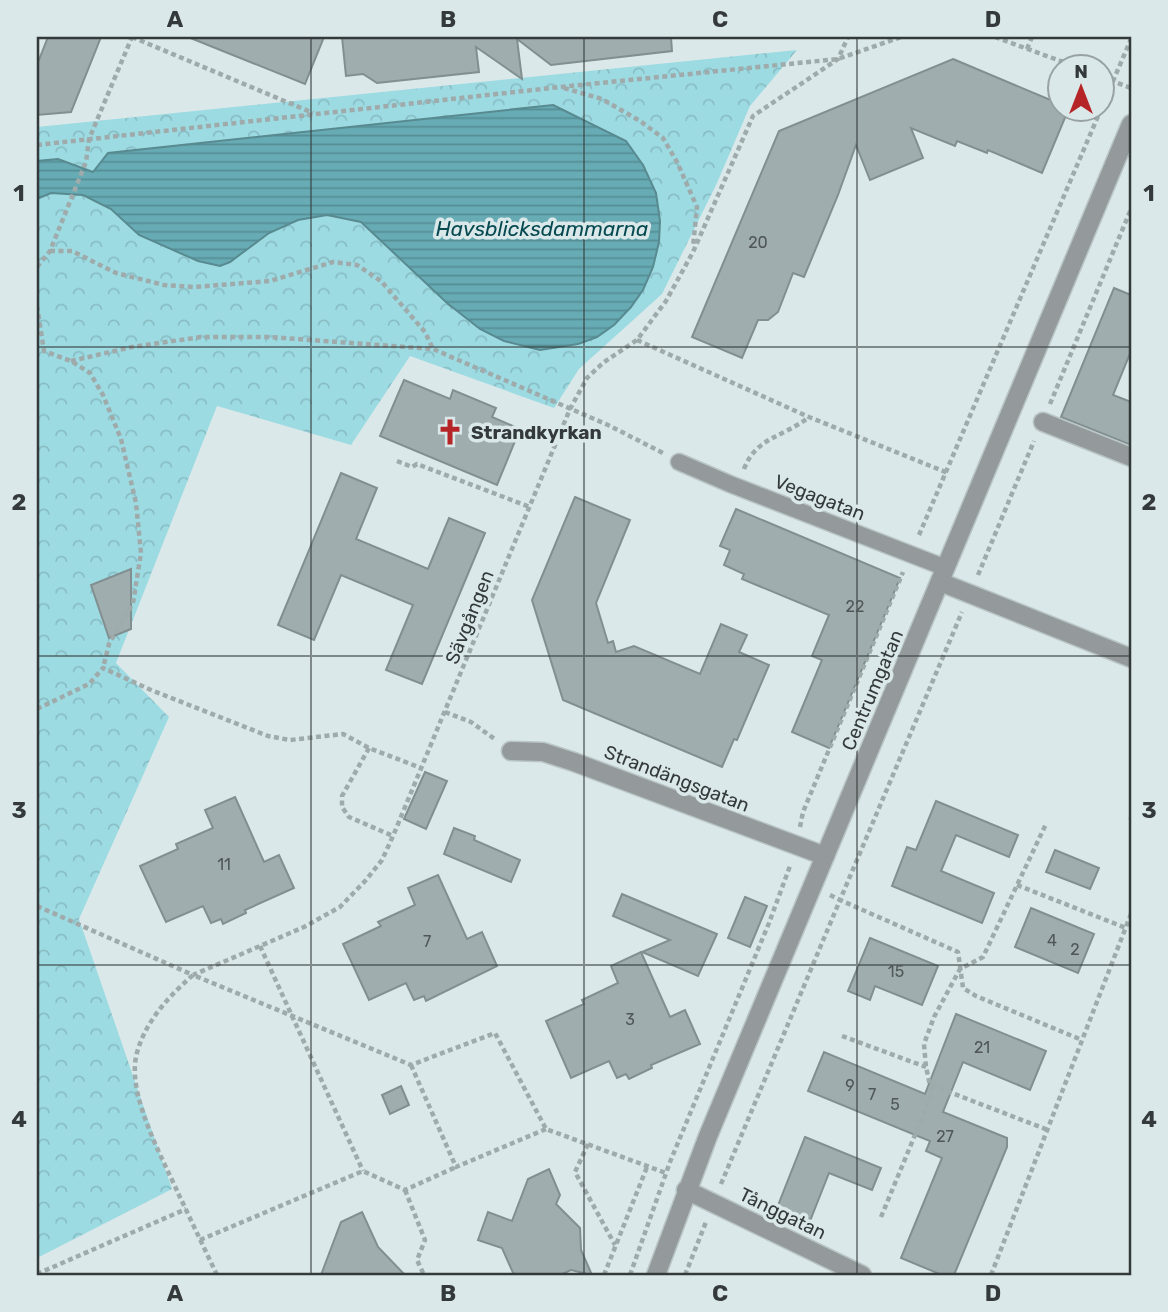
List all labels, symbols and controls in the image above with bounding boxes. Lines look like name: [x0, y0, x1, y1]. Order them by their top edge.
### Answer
text: A: [167, 5, 184, 33]
text: B: [440, 5, 456, 33]
text: C: [712, 5, 728, 33]
text: D: [985, 5, 1001, 33]
north arrow: [1046, 52, 1116, 122]
text: N: [1074, 60, 1088, 83]
text: 1: [13, 179, 25, 207]
text: 1: [1143, 179, 1155, 207]
water label: Havsblicksdammarna: [436, 216, 648, 241]
house number: 20: [748, 233, 768, 252]
church icon: Strandkyrkan: [435, 417, 465, 447]
place label: Strandkyrkan: [471, 421, 602, 444]
street label: Vegagatan: [771, 470, 868, 525]
text: 2: [12, 488, 26, 516]
text: 2: [1142, 488, 1156, 516]
street label: Sävgången: [440, 567, 499, 667]
house number: 22: [846, 597, 864, 616]
street label: Centrumgatan: [837, 626, 908, 754]
street label: Strandängsgatan: [601, 740, 753, 817]
text: 3: [11, 796, 27, 824]
text: 3: [1141, 796, 1157, 824]
house number: 11: [217, 855, 231, 874]
house number: 4: [1047, 931, 1057, 950]
house number: 7: [423, 932, 431, 951]
house number: 2: [1070, 940, 1080, 959]
house number: 15: [888, 962, 904, 981]
house number: 3: [625, 1010, 635, 1029]
house number: 21: [974, 1038, 990, 1057]
house number: 9: [845, 1076, 855, 1095]
house number: 7: [868, 1085, 876, 1104]
house number: 5: [890, 1095, 900, 1114]
text: 4: [11, 1105, 27, 1133]
text: 4: [1141, 1105, 1157, 1133]
house number: 27: [936, 1127, 954, 1146]
street label: Tånggatan: [736, 1183, 830, 1244]
text: A: [167, 1279, 184, 1307]
text: B: [440, 1279, 456, 1307]
text: C: [712, 1279, 728, 1307]
text: D: [985, 1279, 1001, 1307]

